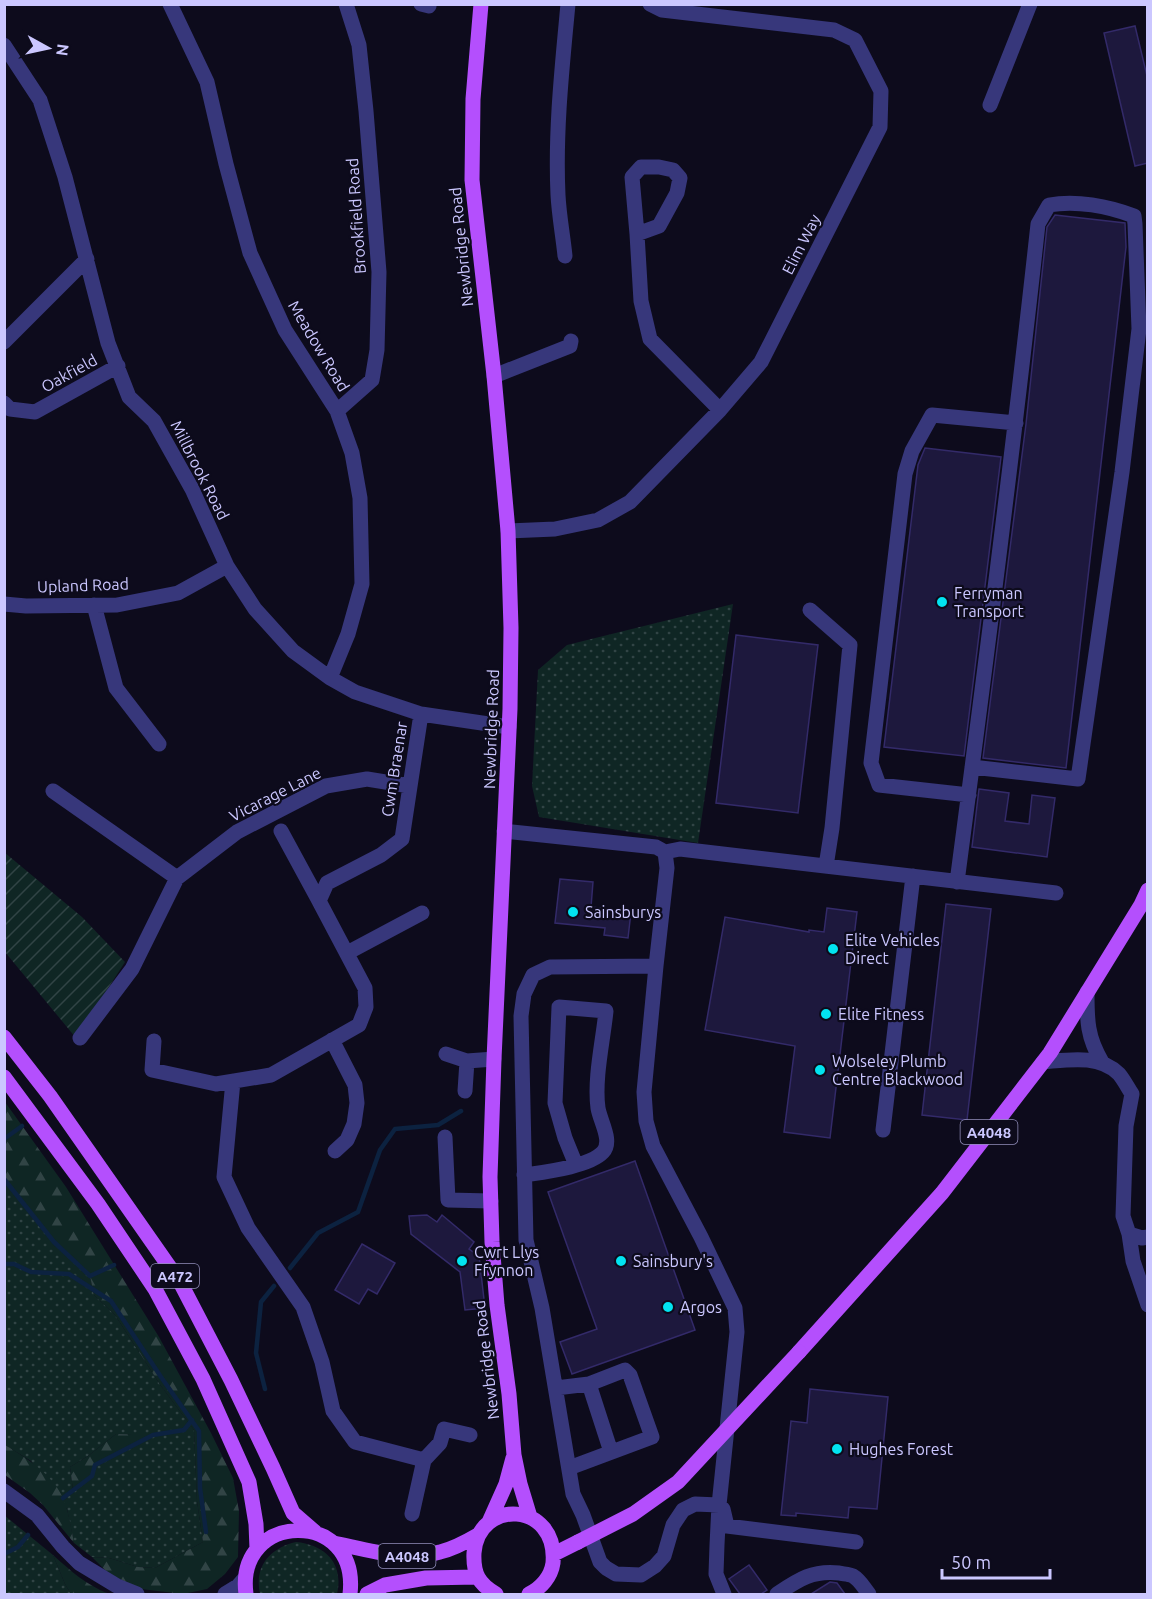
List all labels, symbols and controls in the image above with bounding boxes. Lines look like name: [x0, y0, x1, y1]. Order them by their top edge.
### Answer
north arrow: [18, 18, 78, 78]
text: N: [53, 43, 73, 57]
street label: Brookfield Road: [343, 158, 369, 274]
street label: Newbridge Road: [446, 186, 476, 308]
street label: Elim Way: [778, 211, 824, 277]
street label: Meadow Road: [285, 297, 353, 395]
street label: Oakfield: [38, 350, 100, 396]
street label: Millbrook Road: [167, 417, 233, 523]
street label: Upland Road: [37, 574, 129, 596]
place label: Ferryman Transport: [954, 584, 1024, 620]
marker: Ferryman Transport: [935, 595, 949, 609]
street label: Newbridge Road: [480, 669, 502, 789]
street label: Cwm Braenar: [378, 720, 410, 818]
street label: Vicarage Lane: [226, 763, 324, 825]
place label: Sainsburys: [585, 903, 661, 921]
marker: Sainsburys: [566, 905, 580, 919]
place label: Elite Vehicles Direct: [845, 931, 940, 967]
marker: Elite Vehicles Direct: [826, 942, 840, 956]
place label: Elite Fitness: [838, 1005, 924, 1023]
marker: Elite Fitness: [819, 1007, 833, 1021]
place label: Wolseley Plumb Centre Blackwood: [832, 1052, 963, 1088]
marker: Wolseley Plumb Centre Blackwood: [813, 1063, 827, 1077]
road number: A4048: [960, 1120, 1018, 1144]
place label: Cwrt Llys Ffynnon: [474, 1243, 539, 1279]
place label: Sainsbury's: [633, 1252, 713, 1270]
marker: Cwrt Llys Ffynnon: [455, 1254, 469, 1268]
marker: Sainsbury's: [614, 1254, 628, 1268]
road number: A472: [151, 1264, 199, 1288]
place label: Argos: [680, 1298, 722, 1316]
street label: Newbridge Road: [470, 1299, 502, 1421]
marker: Argos: [661, 1300, 675, 1314]
place label: Hughes Forest: [849, 1440, 954, 1458]
marker: Hughes Forest: [830, 1442, 844, 1456]
scale bar: [942, 1542, 1050, 1580]
road number: A4048: [378, 1544, 436, 1568]
text: 50 m: [951, 1552, 991, 1572]

